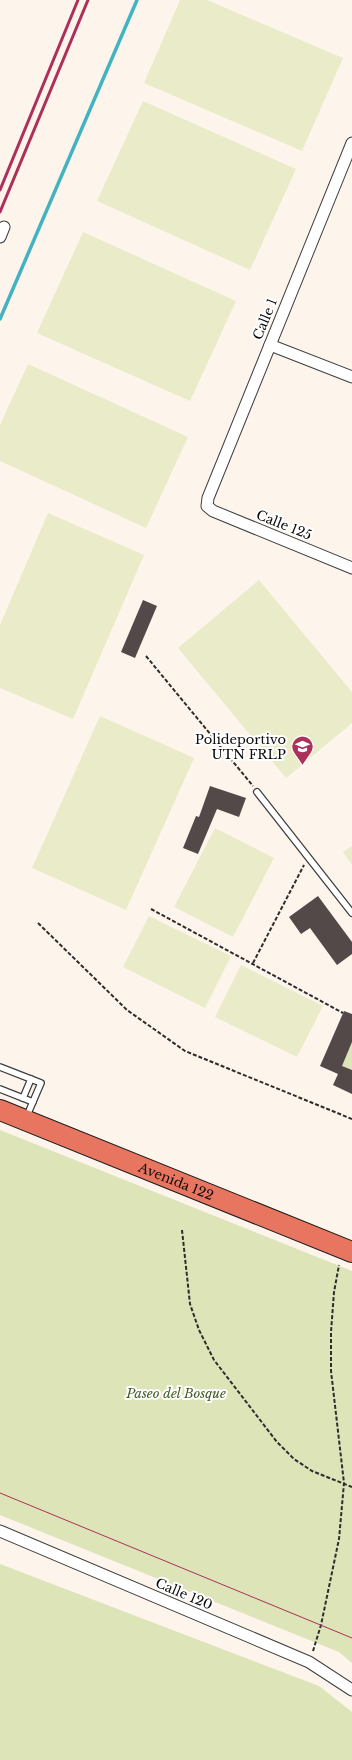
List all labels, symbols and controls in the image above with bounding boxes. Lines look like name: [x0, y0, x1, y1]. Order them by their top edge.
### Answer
street label: Calle 1: [249, 296, 281, 342]
street label: Calle 125: [254, 506, 314, 544]
place label: Polideportivo UTN FRLP: [195, 731, 286, 763]
school or university icon: Polideportivo UTN FRLP: [289, 733, 315, 766]
street label: Avenida 122: [135, 1158, 216, 1204]
park label: Paseo del Bosque: [125, 1385, 226, 1402]
street label: Calle 120: [153, 1574, 215, 1614]

